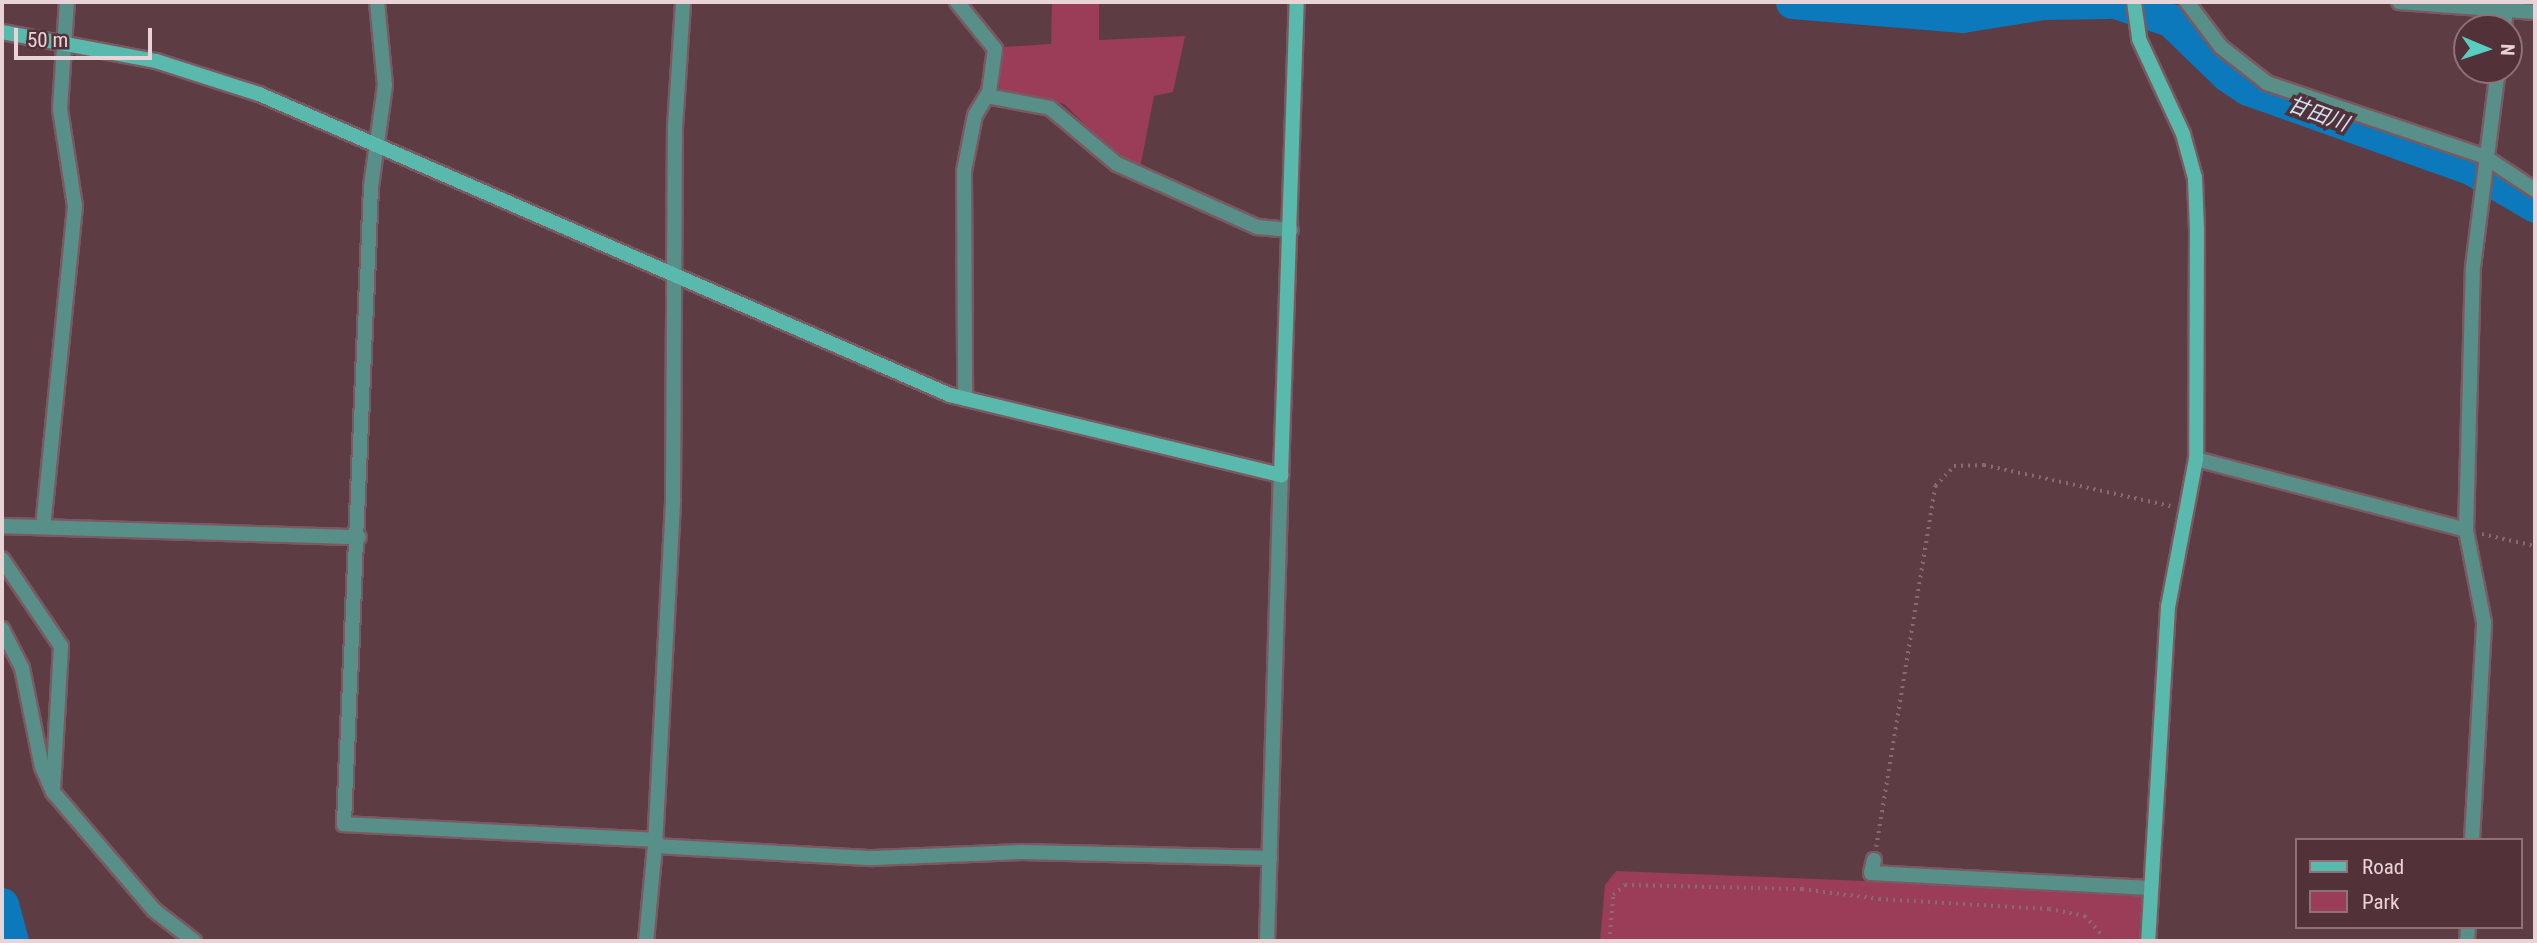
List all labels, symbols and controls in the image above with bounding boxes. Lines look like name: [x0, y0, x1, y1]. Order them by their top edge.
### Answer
scale bar: [18, 14, 156, 58]
north arrow: [2453, 14, 2523, 84]
text: 50 m: [27, 28, 68, 52]
text: N: [2496, 43, 2519, 56]
water label: 甘田川: [2284, 91, 2352, 137]
legend: [2296, 838, 2523, 929]
text: Road: [2362, 855, 2404, 879]
text: Park: [2362, 890, 2399, 914]

